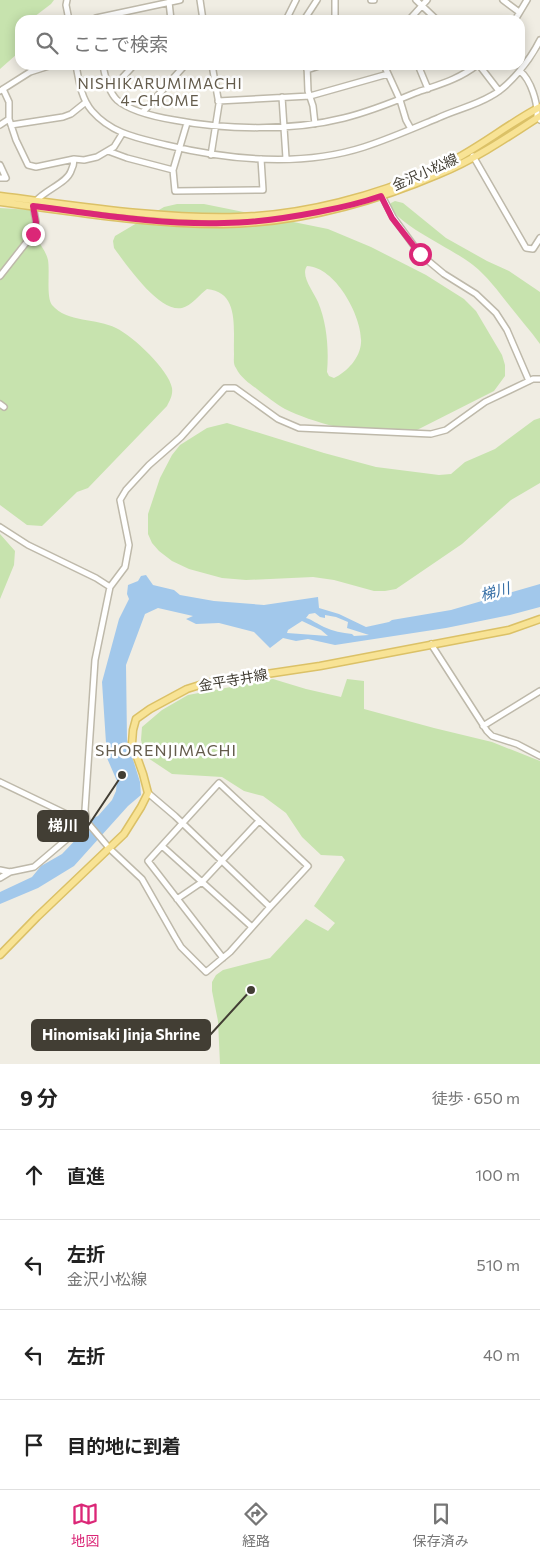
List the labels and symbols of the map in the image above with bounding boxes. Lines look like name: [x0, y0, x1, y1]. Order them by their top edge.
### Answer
district label: NISHIKARUMIMACHI 4-CHOME: [77, 74, 243, 109]
street label: 金沢小松線: [389, 150, 460, 194]
route end: [22, 223, 45, 246]
route start: [409, 243, 432, 266]
water label: 梯川: [478, 578, 513, 604]
street label: 金平寺井線: [197, 665, 269, 694]
district label: SHORENJIMACHI: [95, 740, 237, 759]
callout: 梯川: [38, 811, 88, 841]
text: 梯川: [48, 816, 78, 834]
callout: Hinomisaki Jinja Shrine: [32, 1020, 210, 1050]
text: Hinomisaki Jinja Shrine: [42, 1025, 200, 1043]

